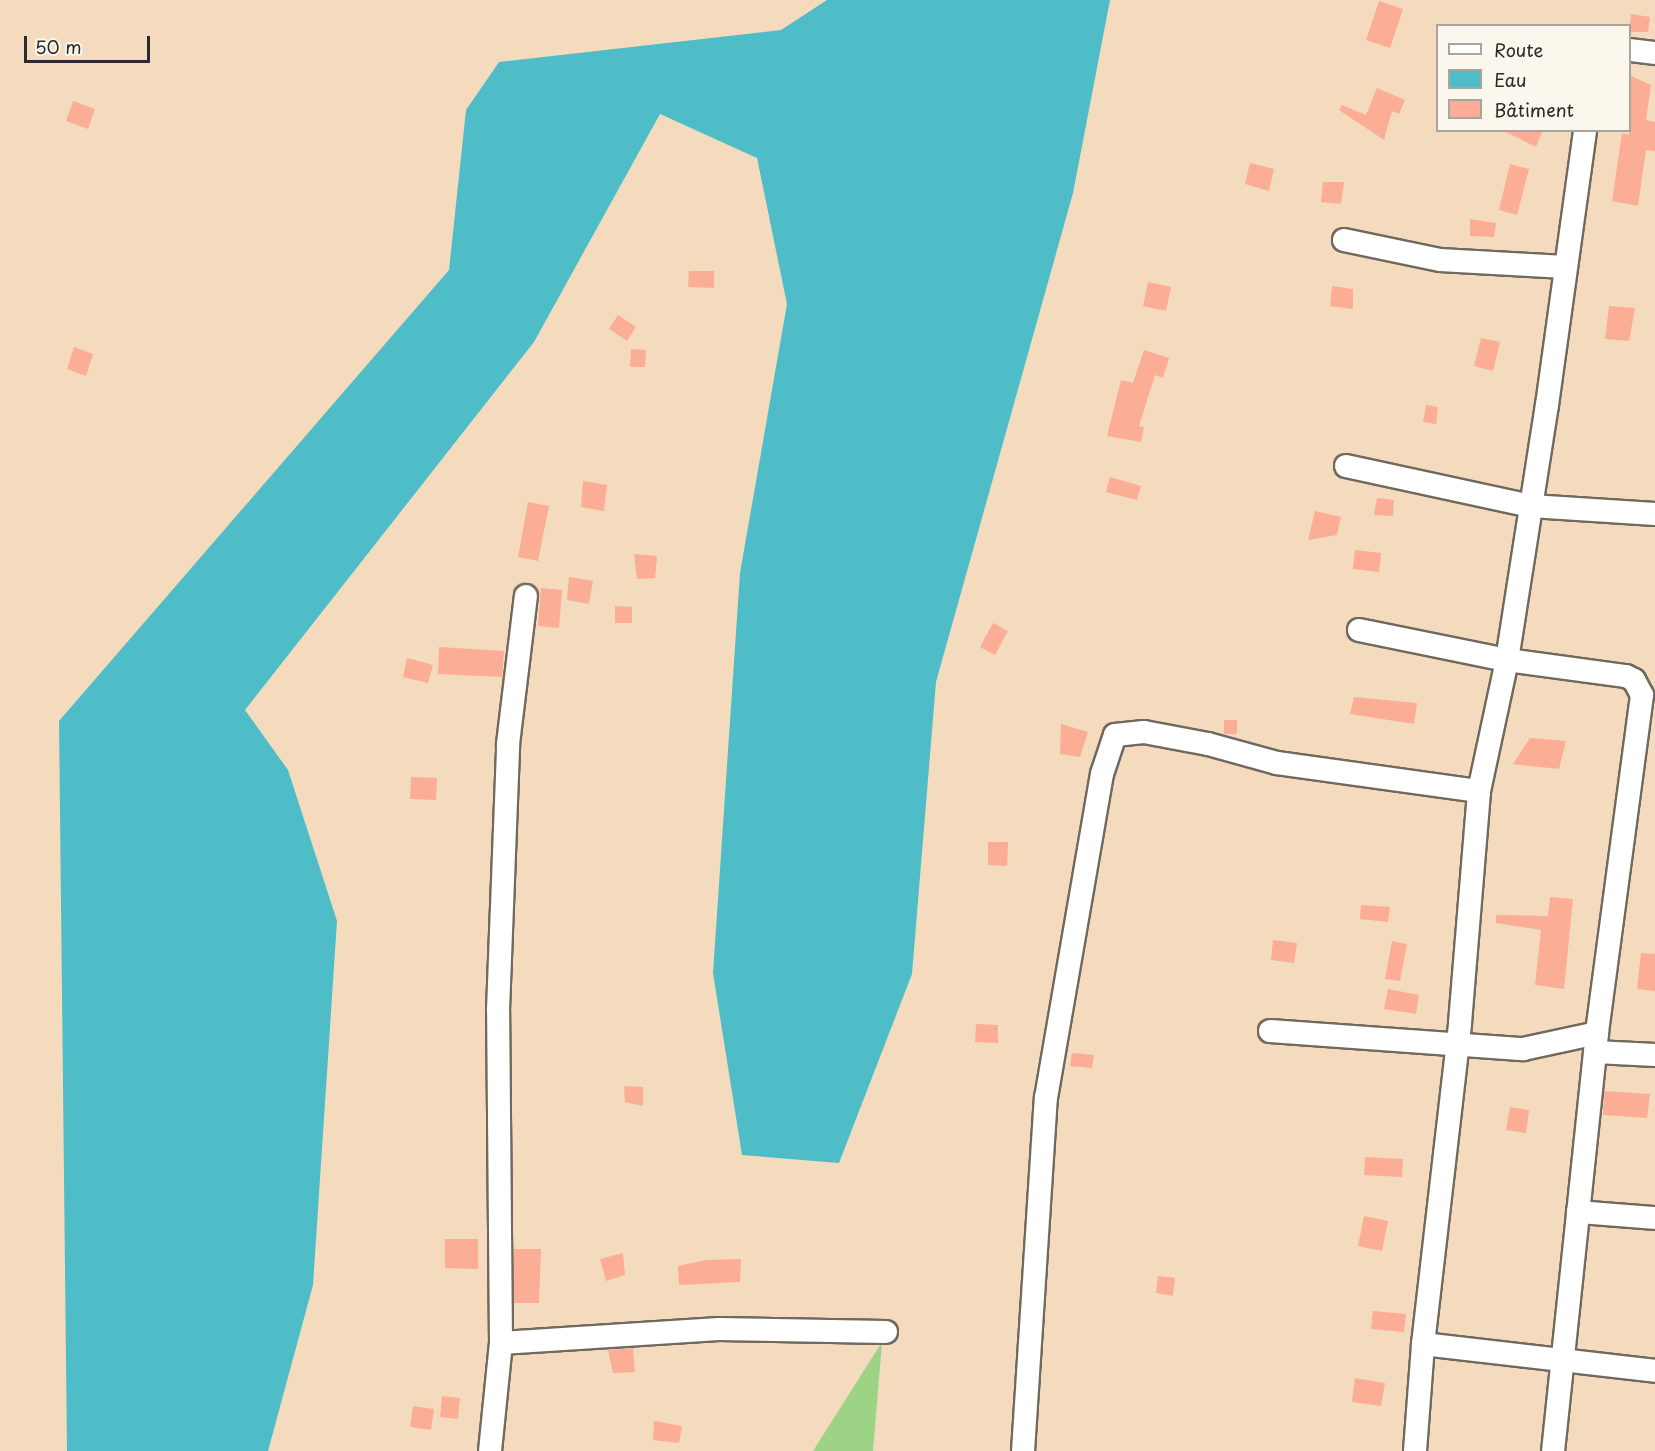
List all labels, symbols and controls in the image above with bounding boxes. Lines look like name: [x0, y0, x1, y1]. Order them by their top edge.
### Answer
scale bar: [27, 24, 153, 62]
legend: [1436, 24, 1631, 132]
text: 50 m: [35, 33, 82, 60]
text: Route: [1494, 36, 1543, 63]
text: Eau: [1494, 66, 1526, 93]
text: Bâtiment: [1494, 96, 1574, 123]

